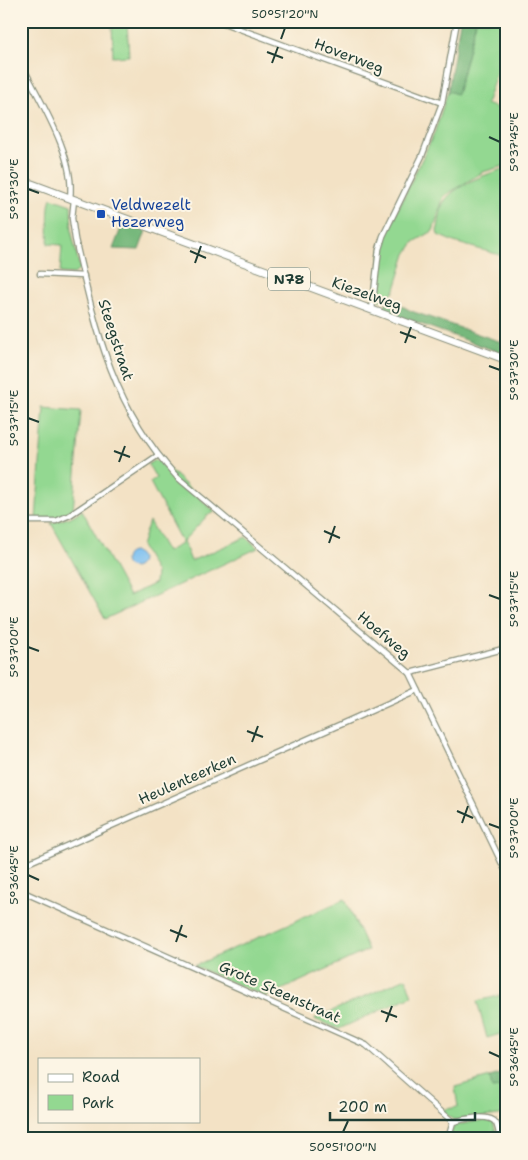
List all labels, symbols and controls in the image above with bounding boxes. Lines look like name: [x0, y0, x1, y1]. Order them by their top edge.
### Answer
text: 50°51'20"N: [252, 6, 319, 22]
street label: Hoverweg: [311, 34, 387, 78]
text: 5°37'45"E: [506, 112, 522, 172]
text: 5°37'30"E: [6, 159, 22, 219]
place label: Veldwezelt Hezerweg: [111, 195, 191, 232]
marker: Veldwezelt Hezerweg: [95, 208, 107, 220]
road number: N78: [268, 268, 310, 290]
street label: Kiezelweg: [329, 272, 405, 316]
street label: Steegstraat: [93, 297, 139, 383]
text: 5°37'30"E: [506, 340, 522, 400]
text: 5°37'15"E: [6, 390, 22, 446]
text: 5°37'15"E: [506, 571, 522, 627]
street label: Hoefweg: [353, 607, 415, 663]
text: 5°37'00"E: [6, 616, 22, 678]
street label: Heulenteerken: [135, 749, 239, 809]
text: 5°37'00"E: [506, 797, 522, 859]
text: 5°36'45"E: [6, 845, 22, 905]
street label: Grote Steenstraat: [216, 956, 344, 1028]
text: 5°36'45"E: [506, 1027, 522, 1087]
legend: [38, 1058, 200, 1122]
text: Road: [82, 1067, 120, 1087]
scale bar: [330, 1090, 476, 1122]
text: Park: [82, 1093, 114, 1113]
text: 200 m: [338, 1097, 387, 1117]
text: 50°51'00"N: [309, 1139, 377, 1155]

